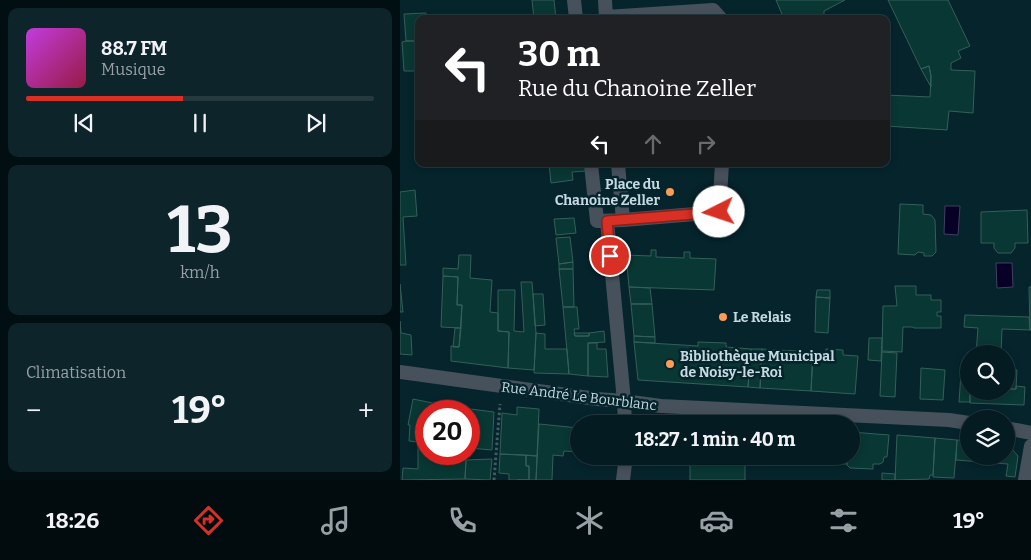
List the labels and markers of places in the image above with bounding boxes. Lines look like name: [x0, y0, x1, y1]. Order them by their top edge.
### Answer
place label: Place du Chanoine Zeller: [555, 176, 660, 209]
marker: Place du Chanoine Zeller: [664, 186, 676, 198]
pin: [589, 235, 631, 277]
place label: Le Relais: [733, 309, 791, 326]
marker: Le Relais: [717, 311, 729, 323]
place label: Bibliothèque Municipal de Noisy-le-Roi: [680, 348, 835, 381]
marker: Bibliothèque Municipal de Noisy-le-Roi: [664, 358, 676, 370]

